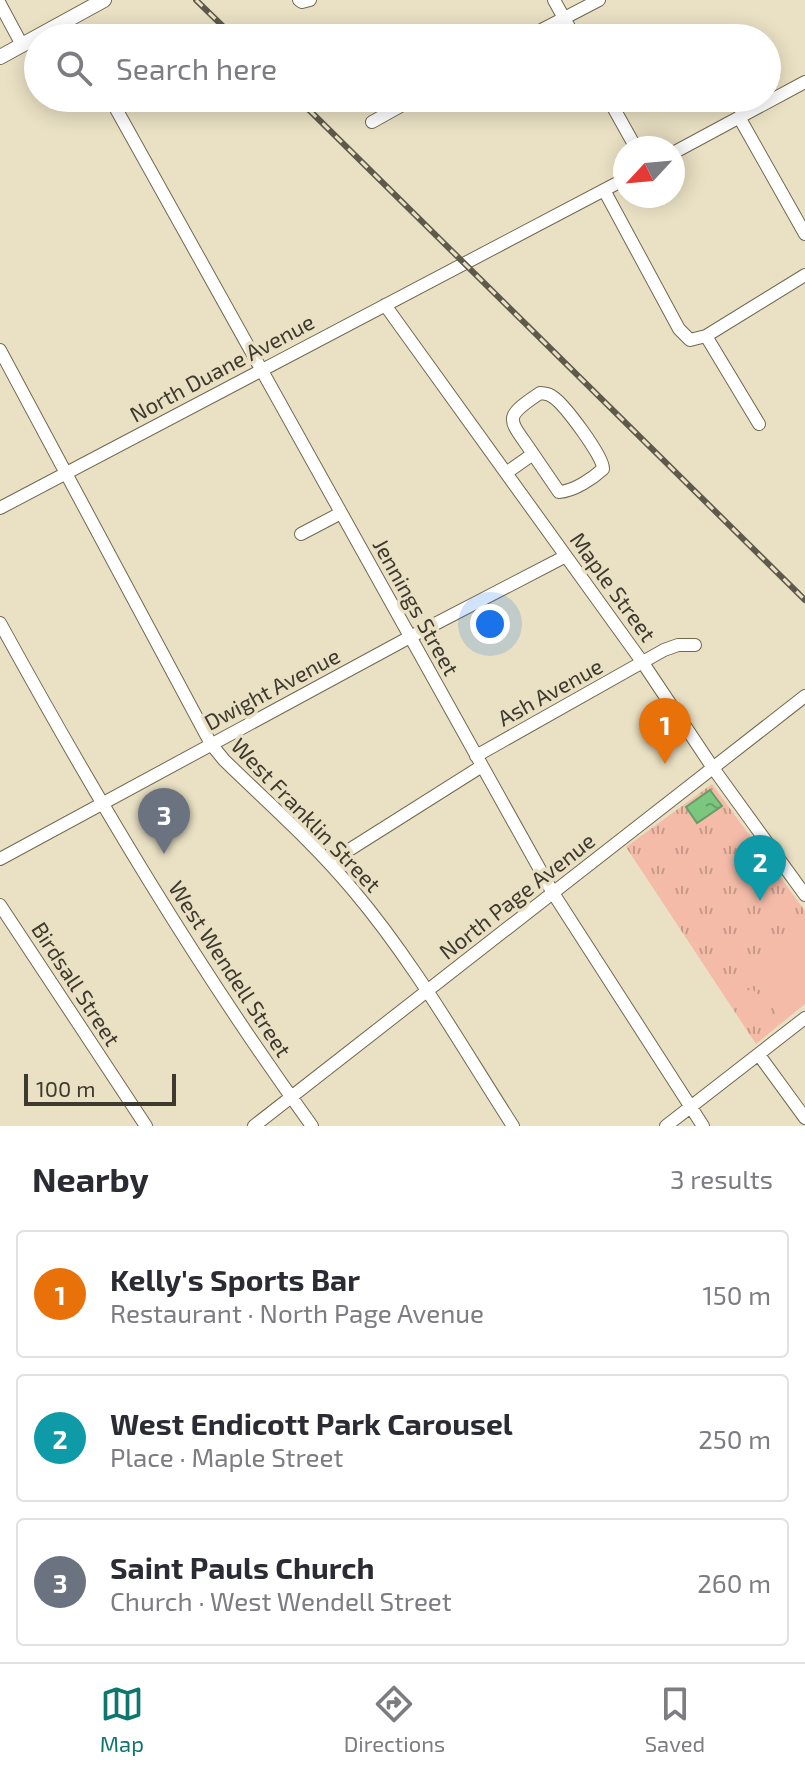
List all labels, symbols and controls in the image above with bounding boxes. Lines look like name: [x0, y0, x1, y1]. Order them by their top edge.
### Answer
search box: [24, 24, 781, 112]
icon: search: [52, 46, 96, 90]
text: Search here: [116, 50, 277, 86]
north arrow: [613, 136, 685, 208]
street label: North Duane Avenue: [125, 308, 318, 427]
street label: Maple Street: [566, 527, 662, 646]
street label: Jennings Street: [369, 533, 465, 680]
your location: [470, 604, 510, 644]
street label: Dwight Avenue: [199, 641, 344, 735]
street label: Ash Avenue: [493, 652, 606, 731]
pin: 1: [639, 698, 691, 764]
street label: West Franklin Street: [227, 732, 387, 897]
pin: 3: [138, 788, 190, 854]
street label: North Page Avenue: [434, 826, 599, 964]
pin: 2: [734, 835, 786, 901]
street label: West Wendell Street: [164, 876, 297, 1061]
street label: Birdsall Street: [27, 917, 126, 1050]
scale bar: [24, 1070, 176, 1106]
text: 100 m: [36, 1075, 95, 1101]
text: Nearby: [32, 1158, 149, 1199]
text: 3 results: [670, 1163, 773, 1194]
text: Kelly's Sports Bar: [110, 1261, 360, 1297]
text: 1: [54, 1279, 66, 1310]
text: 150 m: [702, 1279, 771, 1310]
text: Restaurant · North Page Avenue: [110, 1297, 484, 1328]
text: West Endicott Park Carousel: [110, 1405, 513, 1441]
text: 2: [52, 1423, 68, 1454]
text: 250 m: [698, 1423, 771, 1454]
text: Place · Maple Street: [110, 1441, 343, 1472]
text: Saint Pauls Church: [110, 1549, 375, 1585]
text: 3: [53, 1567, 67, 1598]
text: 260 m: [697, 1567, 771, 1598]
text: Church · West Wendell Street: [110, 1585, 452, 1616]
tab: Map: [100, 1682, 144, 1756]
tab: Directions: [344, 1682, 445, 1756]
tab: Saved: [645, 1682, 705, 1756]

